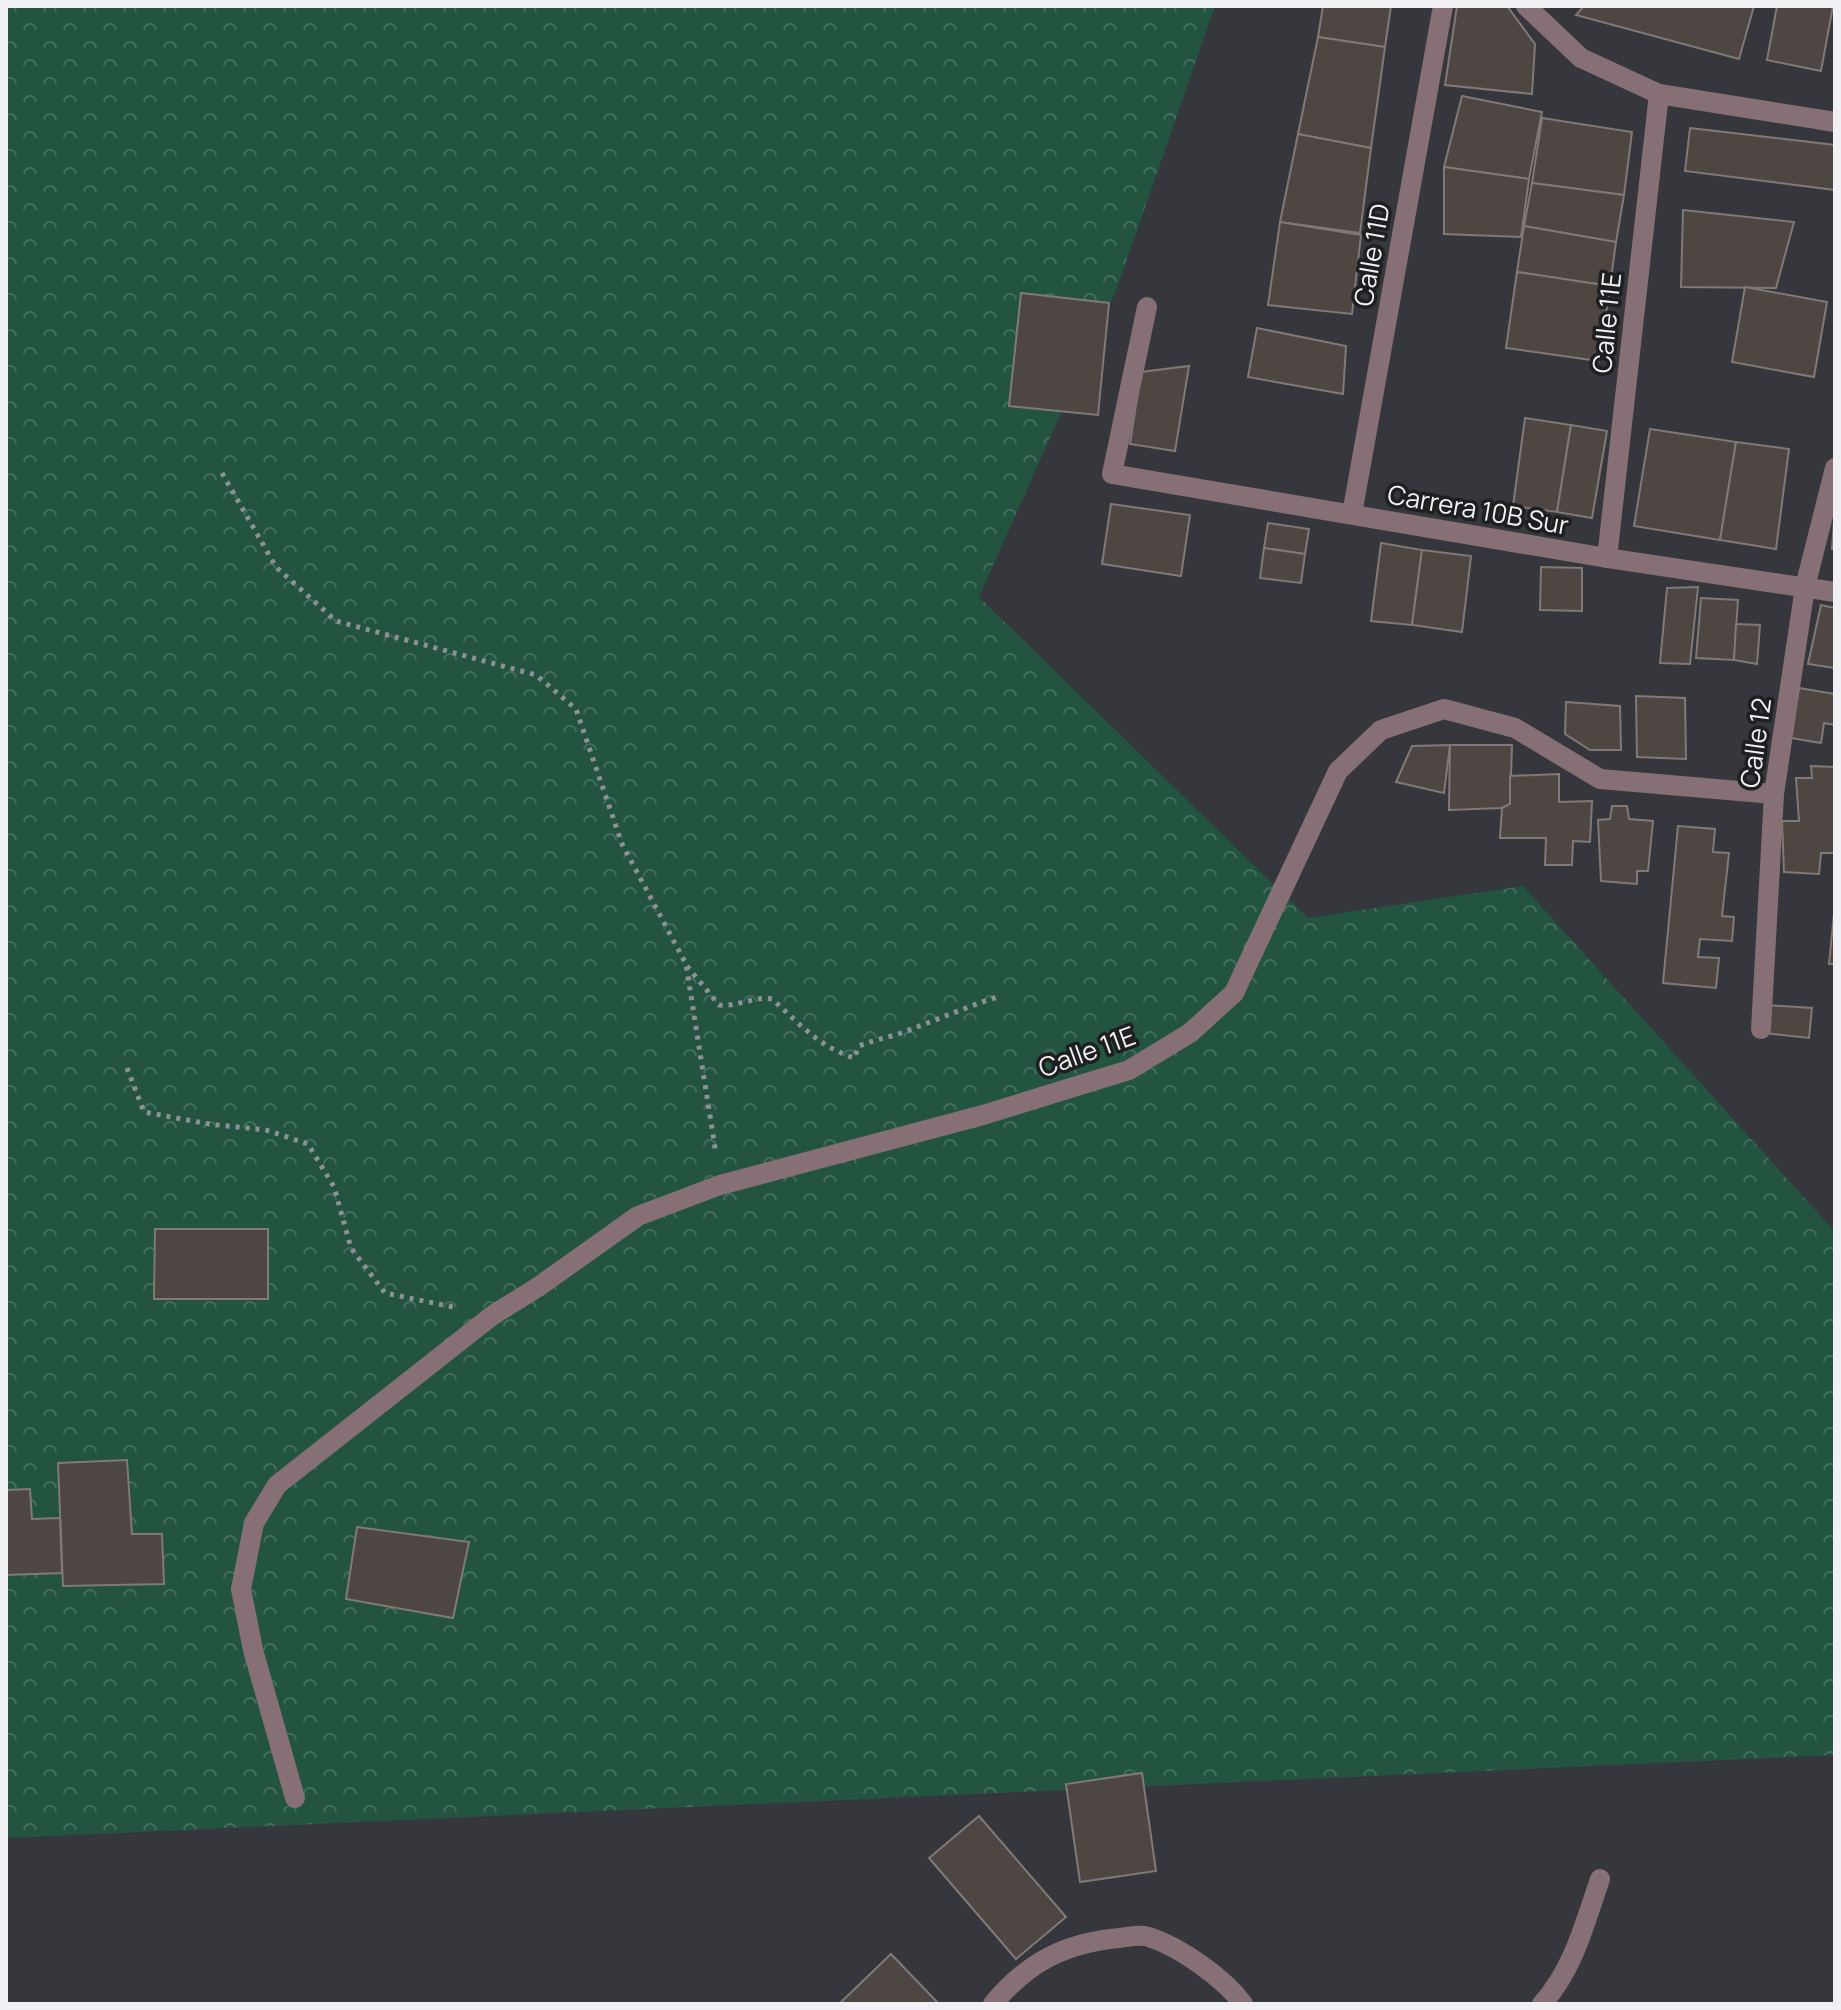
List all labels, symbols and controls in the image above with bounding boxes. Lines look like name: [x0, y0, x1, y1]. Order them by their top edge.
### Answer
street label: Calle 11D: [1344, 201, 1398, 309]
street label: Calle 11E: [1583, 271, 1629, 375]
street label: Carrera 10B Sur: [1385, 475, 1572, 543]
street label: Calle 12: [1731, 696, 1779, 790]
street label: Calle 11E: [1033, 1017, 1140, 1085]

